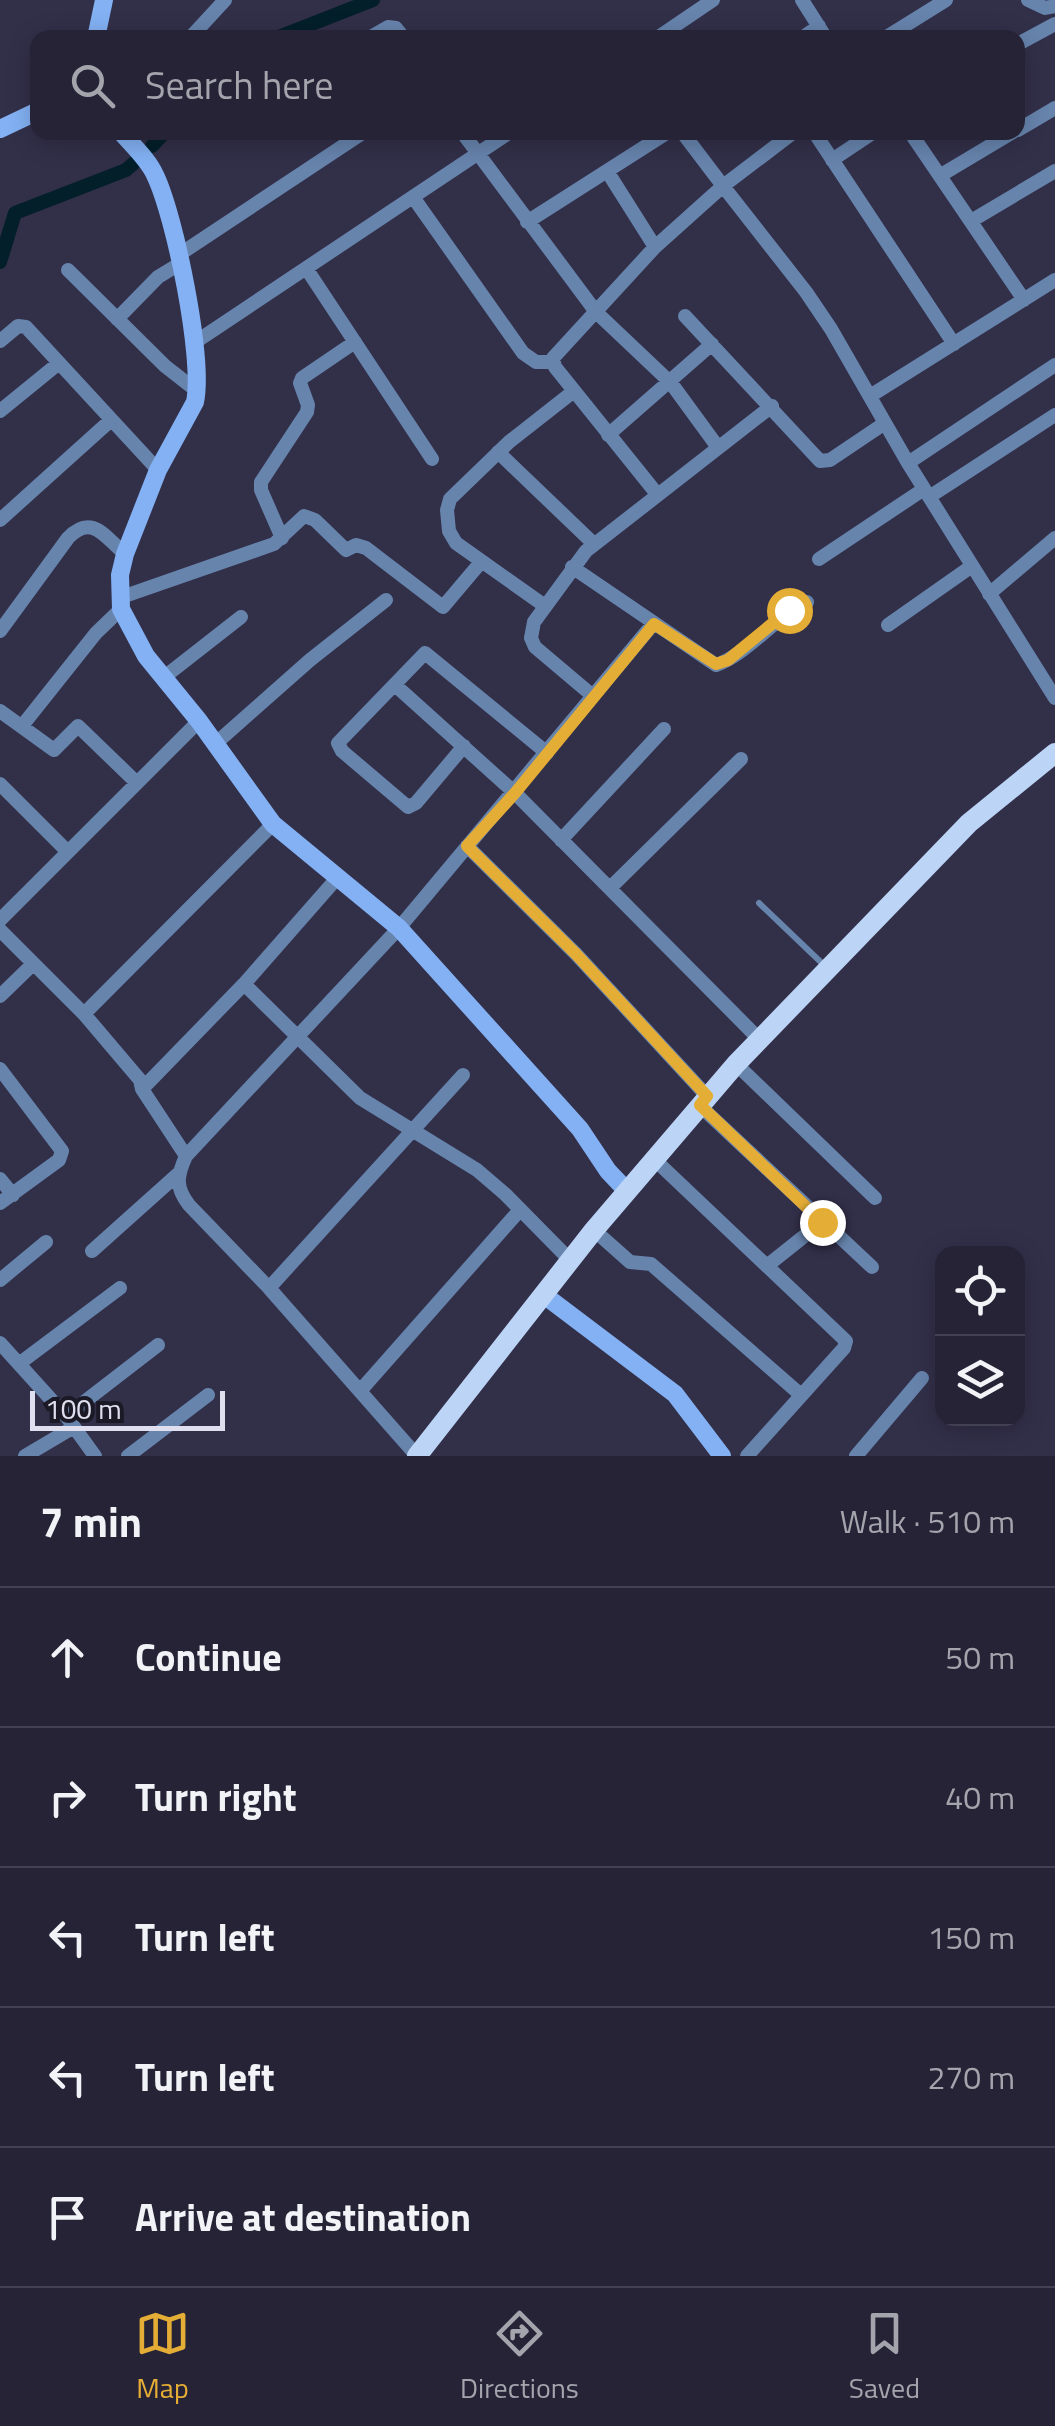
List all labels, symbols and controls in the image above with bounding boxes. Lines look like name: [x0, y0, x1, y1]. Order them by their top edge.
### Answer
search box: [30, 30, 1025, 140]
text: Search here: [145, 56, 333, 114]
icon: search: [65, 58, 120, 113]
route start: [767, 588, 813, 634]
route end: [800, 1200, 846, 1246]
map controls: [935, 1246, 1025, 1426]
button: locate: [935, 1246, 1025, 1336]
button: layers: [935, 1336, 1025, 1426]
scale bar: [30, 1386, 225, 1430]
text: 100 m: [45, 1387, 122, 1430]
text: 7 min: [40, 1489, 142, 1553]
text: Walk · 510 m: [840, 1497, 1015, 1545]
text: Continue: [135, 1628, 282, 1686]
icon: ahead: [40, 1630, 95, 1685]
text: 50 m: [945, 1633, 1015, 1681]
text: Turn right: [135, 1768, 297, 1826]
icon: right: [40, 1770, 95, 1825]
text: 40 m: [945, 1773, 1015, 1821]
text: Turn left: [135, 1908, 275, 1966]
icon: left: [40, 1910, 95, 1965]
text: 150 m: [927, 1913, 1015, 1961]
text: Turn left: [135, 2048, 275, 2106]
icon: left: [40, 2050, 95, 2105]
text: 270 m: [927, 2053, 1015, 2101]
text: Arrive at destination: [135, 2188, 471, 2246]
icon: arrive: [40, 2190, 95, 2245]
tab: Map: [135, 2306, 190, 2409]
tab: Directions: [460, 2306, 579, 2409]
tab: Saved: [849, 2306, 920, 2409]

